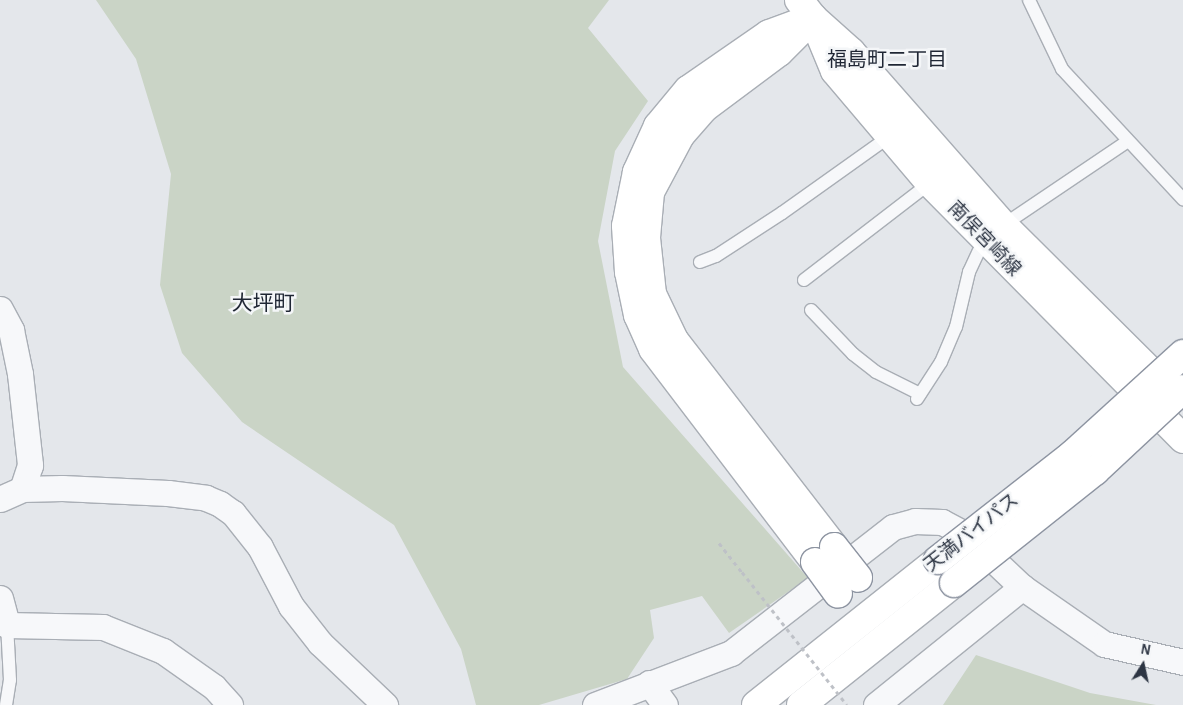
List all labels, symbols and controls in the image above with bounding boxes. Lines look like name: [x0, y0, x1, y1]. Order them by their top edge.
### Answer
district label: 福島町二丁目: [827, 48, 947, 72]
street label: 南俣宮崎線: [943, 197, 1025, 281]
district label: 大坪町: [232, 291, 294, 317]
street label: 天満バイパス: [920, 489, 1024, 577]
north arrow: [1118, 640, 1168, 690]
text: N: [1140, 642, 1152, 658]

